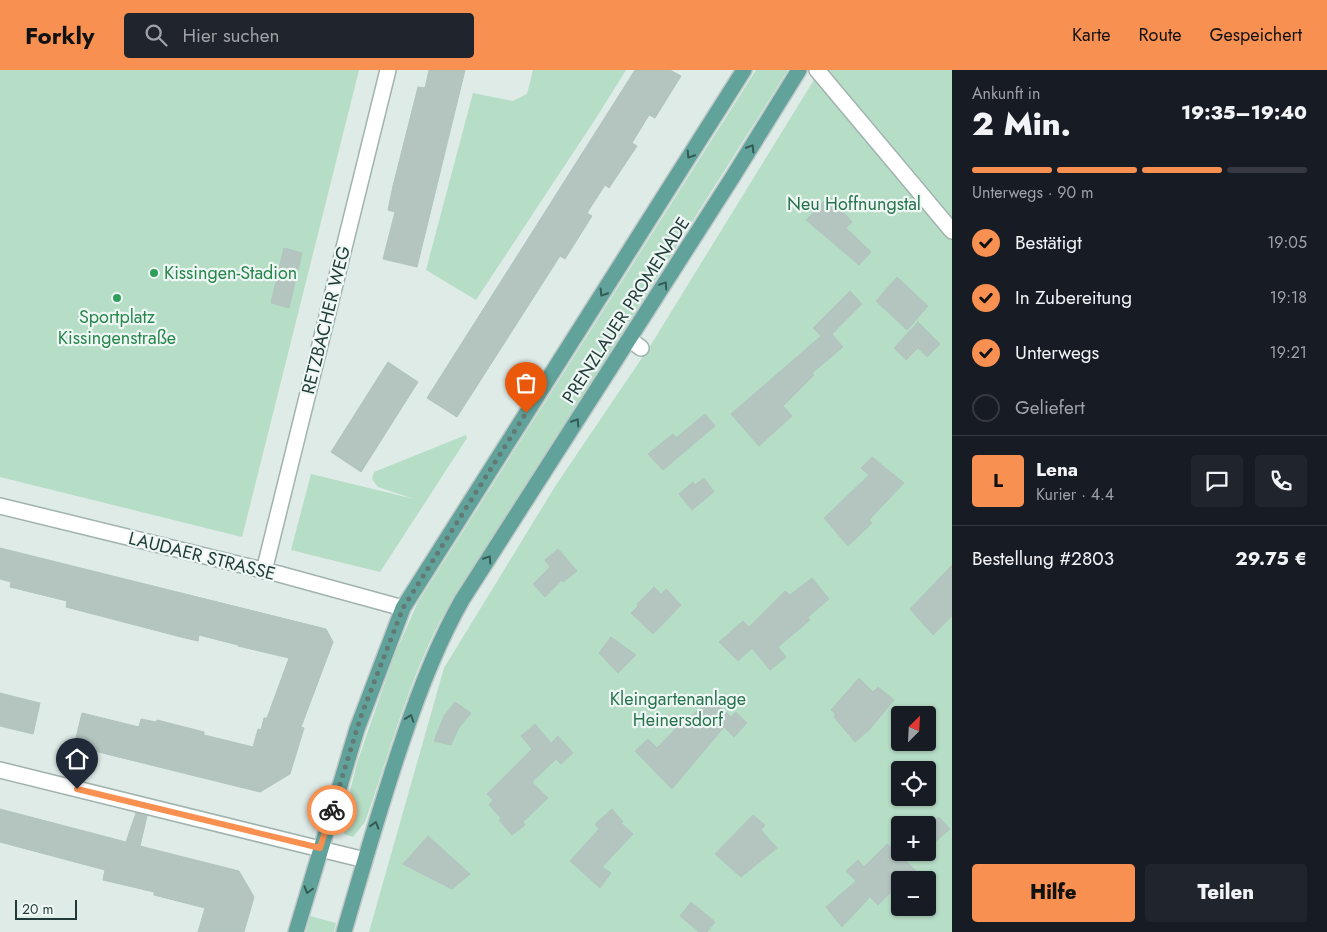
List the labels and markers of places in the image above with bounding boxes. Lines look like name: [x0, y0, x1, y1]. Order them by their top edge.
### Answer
place label: Kissingen-Stadion: [164, 260, 297, 286]
marker: Kissingen-Stadion: [148, 267, 160, 279]
marker: Sportplatz Kissingenstraße: [111, 292, 123, 304]
place label: Sportplatz Kissingenstraße: [58, 304, 176, 351]
pin: [505, 362, 547, 413]
pin: [56, 738, 98, 789]

